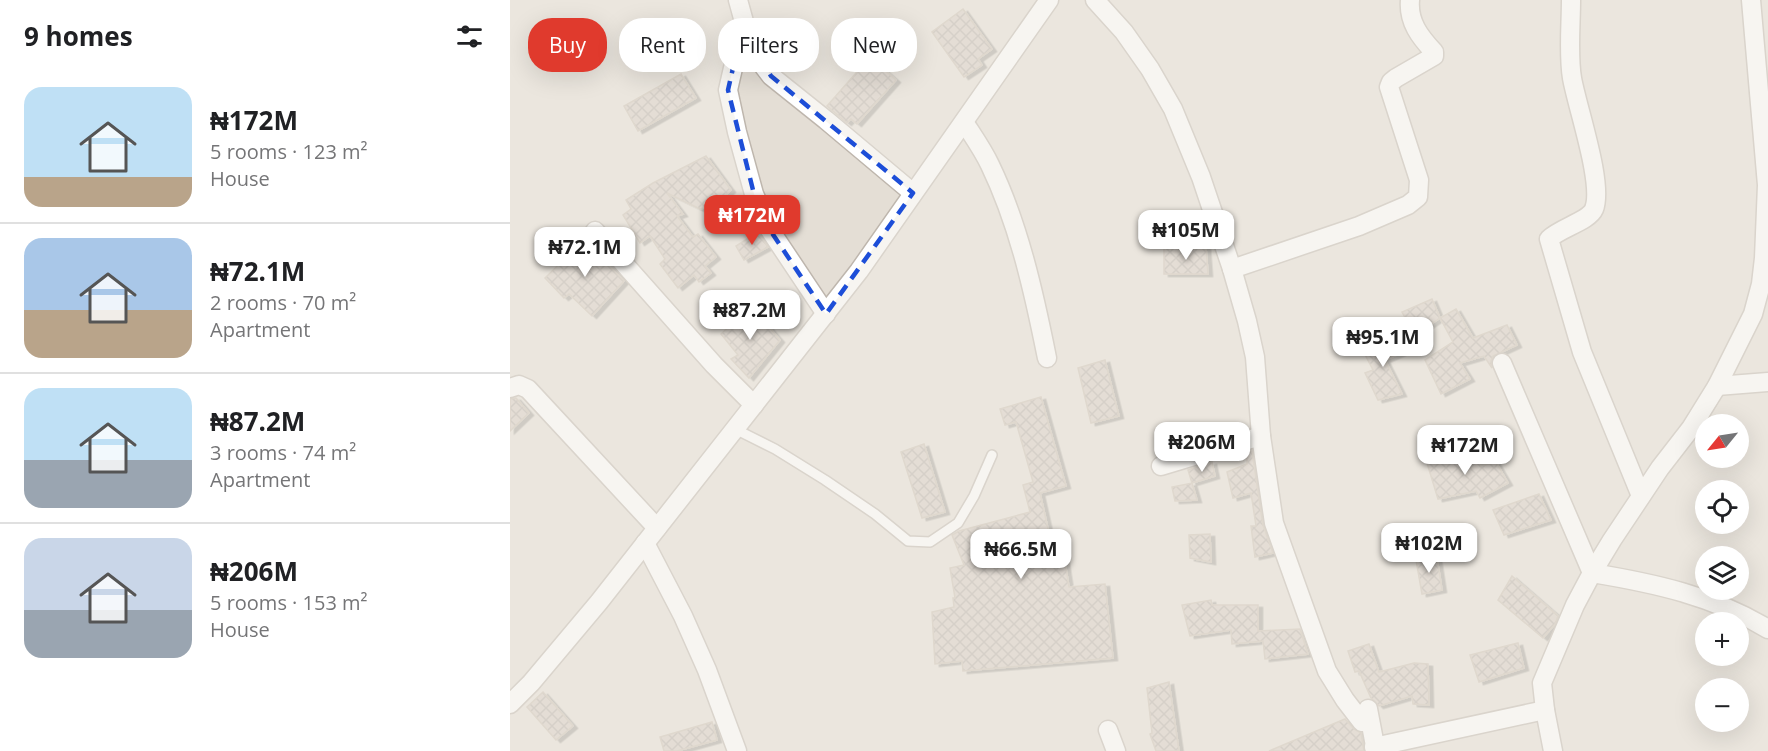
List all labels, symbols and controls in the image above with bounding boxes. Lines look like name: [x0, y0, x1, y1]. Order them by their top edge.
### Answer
text: 9 homes: [24, 18, 133, 54]
chip: Buy: [528, 18, 607, 72]
chip: Rent: [619, 18, 706, 72]
chip: Filters: [718, 18, 819, 72]
chip: New: [831, 18, 917, 72]
icon: filters: [453, 20, 486, 53]
text: ₦172M: [210, 102, 298, 138]
icon: home: [72, 111, 144, 183]
text: 5 rooms · 123 m²: [210, 138, 368, 165]
text: House: [210, 165, 270, 192]
pin: ₦172M: [710, 195, 794, 246]
text: ₦172M: [718, 201, 786, 228]
pin: ₦105M: [1144, 210, 1228, 261]
text: ₦105M: [1152, 216, 1220, 243]
pin: ₦72.1M: [536, 227, 634, 278]
text: ₦72.1M: [548, 233, 622, 260]
text: ₦72.1M: [210, 253, 305, 289]
icon: home: [72, 262, 144, 334]
text: 2 rooms · 70 m²: [210, 289, 356, 316]
pin: ₦87.2M: [701, 290, 799, 341]
text: ₦87.2M: [713, 296, 787, 323]
text: Apartment: [210, 316, 310, 343]
pin: ₦95.1M: [1334, 317, 1432, 368]
text: ₦95.1M: [1346, 323, 1420, 350]
text: ₦87.2M: [210, 403, 305, 439]
icon: home: [72, 412, 144, 484]
north arrow: [1695, 414, 1749, 468]
map controls: [1695, 414, 1749, 732]
pin: ₦206M: [1160, 422, 1244, 473]
pin: ₦172M: [1423, 425, 1507, 476]
text: ₦206M: [1168, 428, 1236, 455]
text: ₦172M: [1431, 431, 1499, 458]
text: 3 rooms · 74 m²: [210, 439, 356, 466]
text: Apartment: [210, 466, 310, 493]
button: locate: [1695, 480, 1749, 534]
pin: ₦102M: [1387, 523, 1471, 574]
pin: ₦66.5M: [972, 529, 1070, 580]
text: ₦102M: [1395, 529, 1463, 556]
text: ₦66.5M: [984, 535, 1058, 562]
button: layers: [1695, 546, 1749, 600]
text: ₦206M: [210, 553, 298, 589]
icon: home: [72, 562, 144, 634]
text: 5 rooms · 153 m²: [210, 589, 368, 616]
button: +: [1695, 612, 1749, 666]
text: House: [210, 616, 270, 643]
button: −: [1695, 678, 1749, 732]

